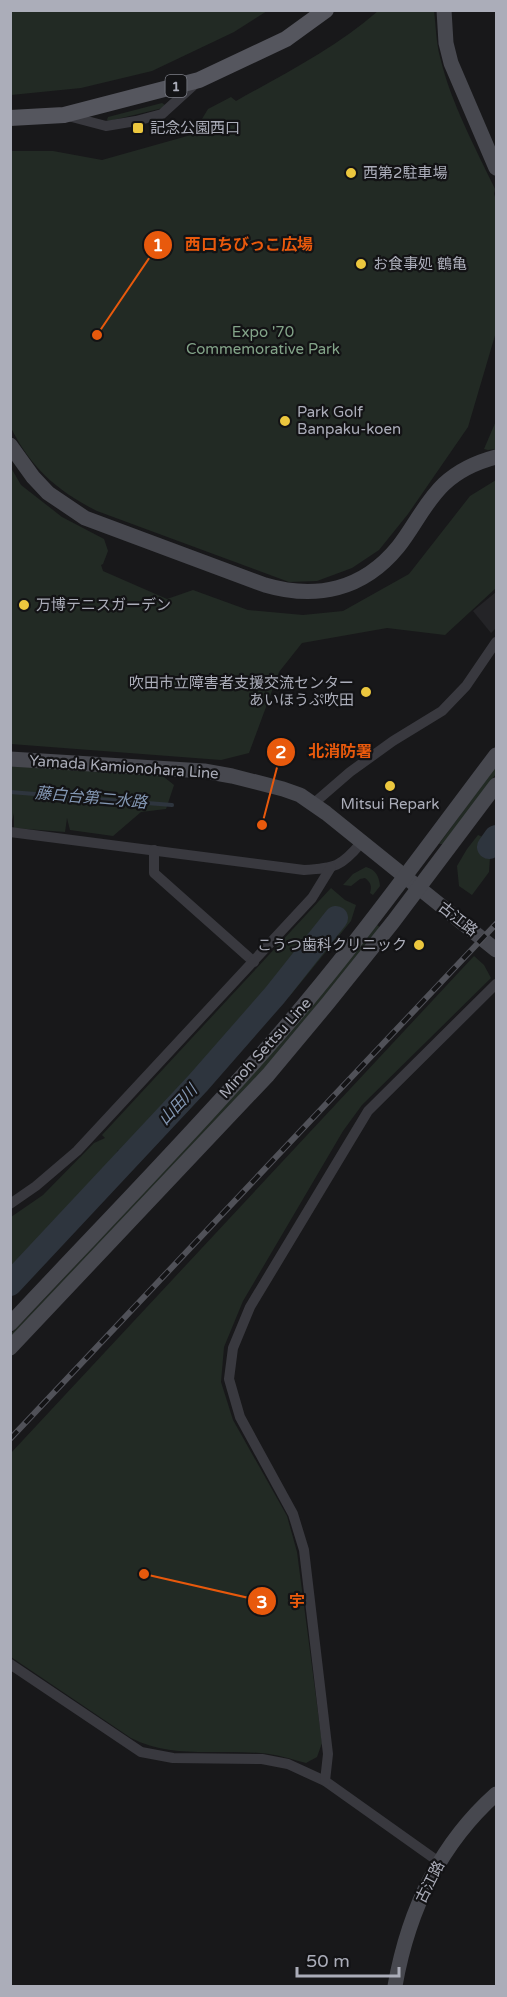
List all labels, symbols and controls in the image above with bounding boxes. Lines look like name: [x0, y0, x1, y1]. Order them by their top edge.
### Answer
road number: 1: [166, 75, 186, 97]
place label: 記念公園西口: [150, 119, 240, 137]
marker: 記念公園西口: [131, 121, 145, 135]
place label: 西第2駐車場: [363, 164, 447, 182]
marker: 西第2駐車場: [344, 166, 358, 180]
callout: 西口ちびっこ広場: [143, 228, 325, 262]
text: 1: [152, 234, 164, 256]
text: 西口ちびっこ広場: [185, 235, 313, 255]
place label: お食事処 鶴亀: [373, 255, 467, 273]
marker: お食事処 鶴亀: [354, 257, 368, 271]
park label: Expo '70 Commemorative Park: [186, 323, 340, 358]
place label: Park Golf Banpaku-koen: [297, 403, 401, 438]
marker: Park Golf Banpaku-koen: [278, 414, 292, 428]
place label: 万博テニスガーデン: [36, 596, 171, 614]
marker: 万博テニスガーデン: [17, 598, 31, 612]
place label: 吹田市立障害者支援交流センター あいほうぷ吹田: [129, 674, 354, 709]
marker: 吹田市立障害者支援交流センター あいほうぷ吹田: [359, 685, 373, 699]
callout: 北消防署: [266, 735, 384, 769]
text: 2: [275, 741, 287, 763]
text: 北消防署: [308, 742, 372, 762]
street label: Yamada Kamionohara Line: [29, 751, 219, 783]
marker: Mitsui Repark: [383, 779, 397, 793]
water label: 藤白台第二水路: [34, 783, 150, 813]
place label: Mitsui Repark: [341, 795, 439, 813]
street label: 古江路: [435, 898, 481, 940]
place label: こうつ歯科クリニック: [257, 936, 407, 954]
marker: こうつ歯科クリニック: [412, 938, 426, 952]
street label: Minoh Settsu Line: [215, 994, 315, 1102]
water label: 山田川: [154, 1079, 203, 1129]
callout: 宇: [247, 1584, 317, 1618]
text: 3: [256, 1591, 268, 1613]
text: 宇: [289, 1592, 305, 1612]
street label: 古江路: [412, 1858, 448, 1906]
scale bar: [297, 1940, 399, 1978]
text: 50 m: [306, 1950, 350, 1972]

